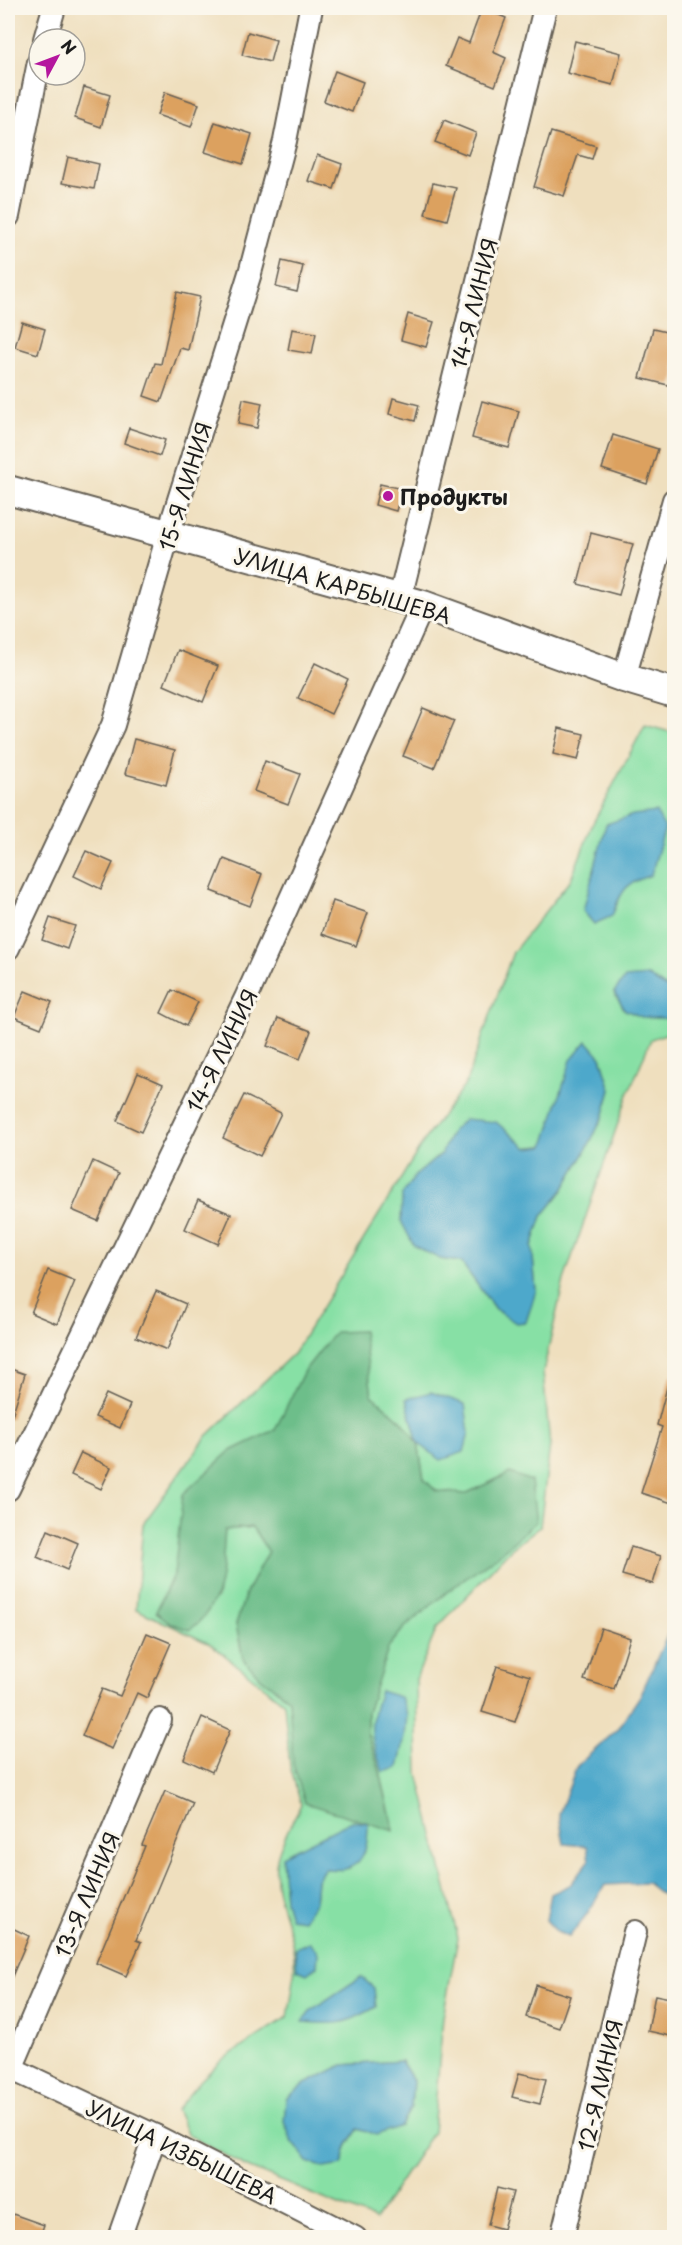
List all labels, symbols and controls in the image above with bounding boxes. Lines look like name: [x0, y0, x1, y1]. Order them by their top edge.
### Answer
north arrow: [27, 27, 87, 87]
text: N: [56, 34, 82, 59]
street label: 14-Я ЛИНИЯ: [441, 234, 505, 372]
street label: 15-Я ЛИНИЯ: [149, 418, 219, 554]
place label: Продукты: [400, 480, 508, 512]
marker: Продукты: [381, 489, 395, 503]
street label: УЛИЦА КАРБЫШЕВА: [231, 539, 455, 631]
street label: 14-Я ЛИНИЯ: [177, 983, 265, 1117]
street label: 13-Я ЛИНИЯ: [45, 1826, 127, 1962]
street label: 12-Я ЛИНИЯ: [568, 2016, 630, 2154]
street label: УЛИЦА ИЗБЫШЕВА: [81, 2091, 283, 2211]

